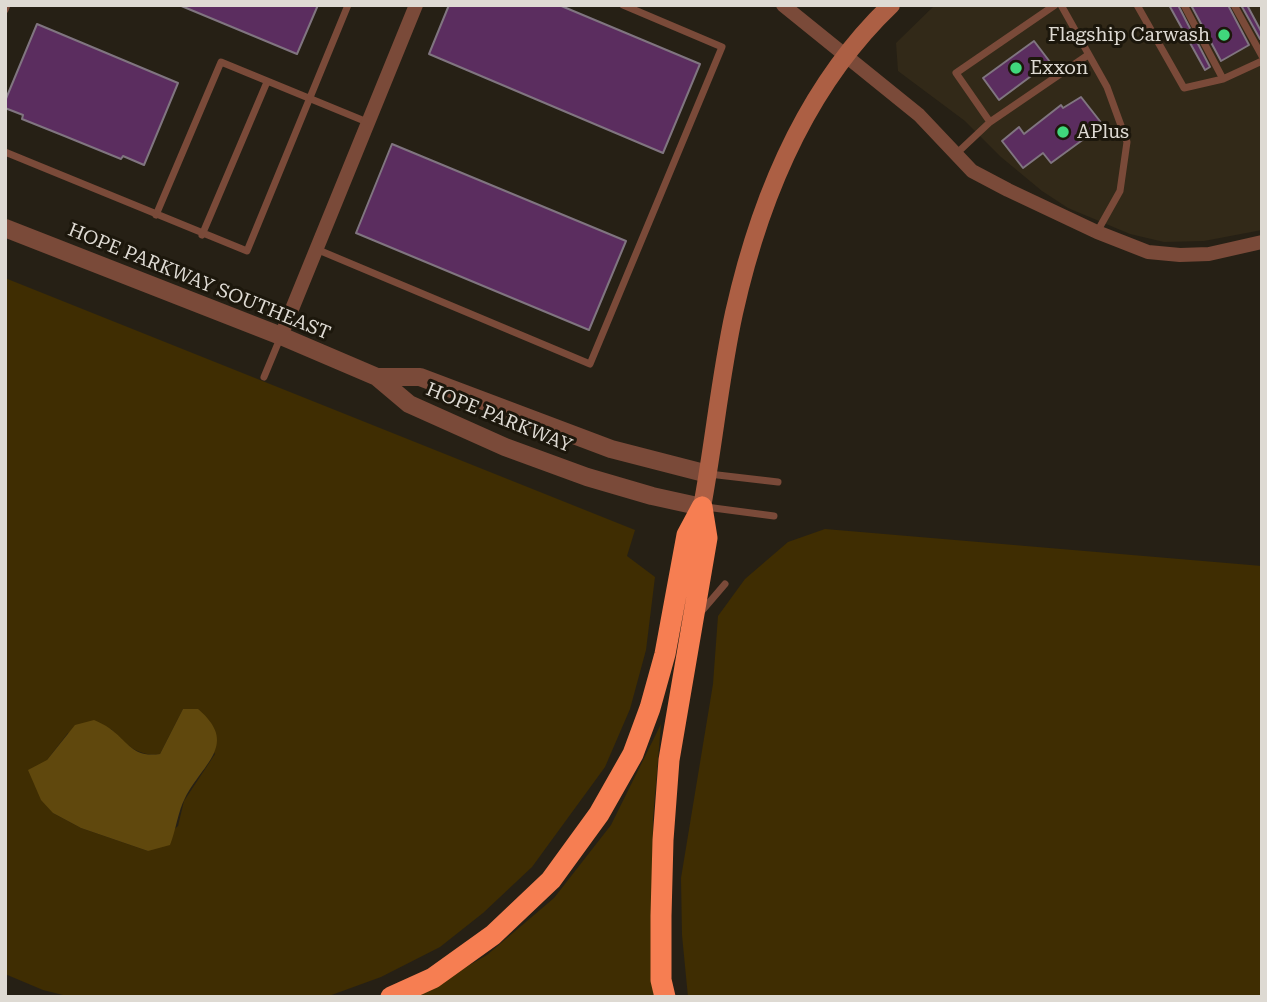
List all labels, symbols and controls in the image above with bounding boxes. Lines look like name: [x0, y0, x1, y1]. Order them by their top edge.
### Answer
place label: Flagship Carwash: [1048, 24, 1210, 46]
marker: Flagship Carwash: [1216, 27, 1232, 43]
place label: Exxon: [1030, 57, 1088, 79]
marker: Exxon: [1008, 60, 1024, 76]
place label: APlus: [1077, 121, 1129, 143]
marker: APlus: [1055, 124, 1071, 140]
street label: HOPE PARKWAY SOUTHEAST: [64, 219, 334, 345]
street label: HOPE PARKWAY: [423, 378, 575, 458]

